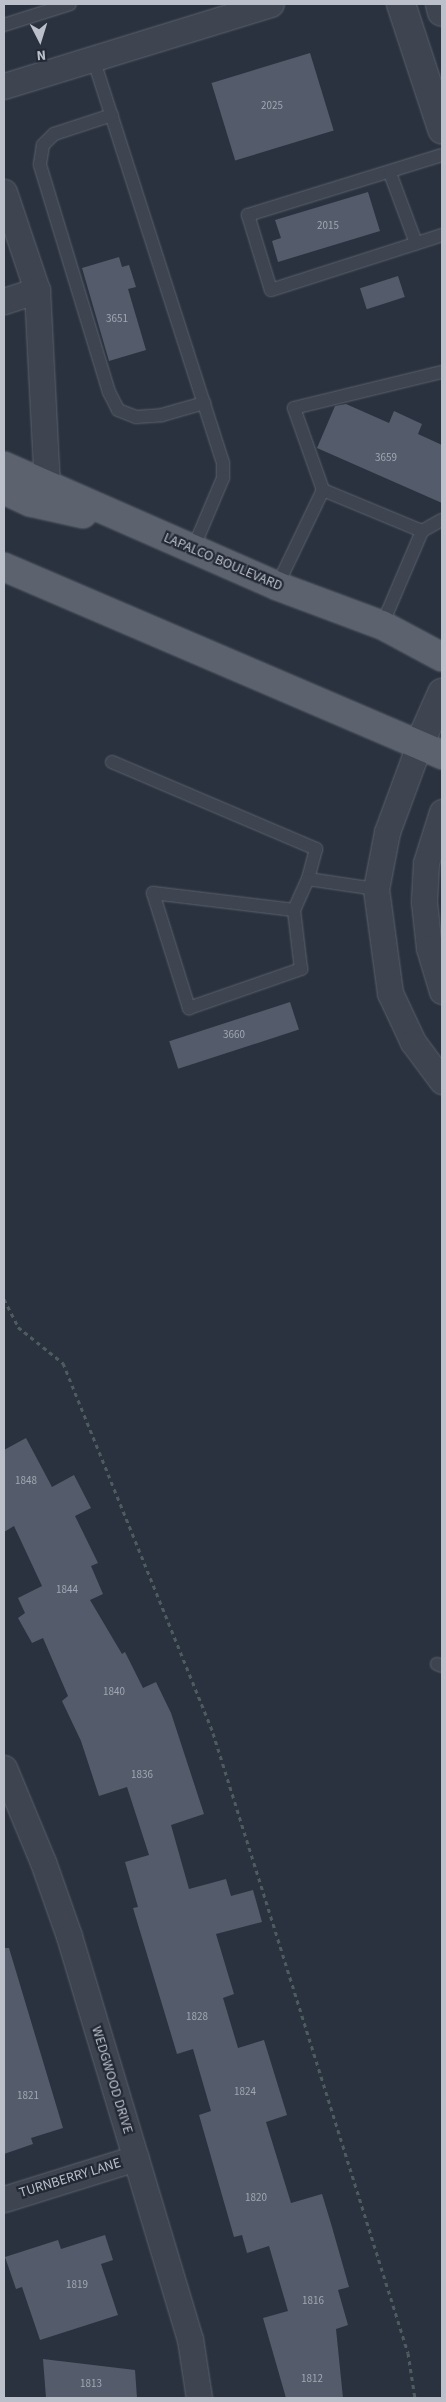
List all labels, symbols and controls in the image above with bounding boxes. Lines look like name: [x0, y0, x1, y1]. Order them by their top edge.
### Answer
north arrow: [15, 15, 65, 65]
text: N: [36, 45, 47, 65]
house number: 2025: [261, 99, 283, 113]
house number: 2015: [317, 219, 339, 233]
house number: 3651: [106, 312, 128, 326]
house number: 3659: [375, 451, 397, 465]
street label: LAPALCO BOULEVARD: [161, 529, 285, 595]
house number: 3660: [223, 1028, 245, 1042]
house number: 1848: [15, 1474, 37, 1488]
house number: 1844: [56, 1583, 78, 1597]
house number: 1840: [103, 1685, 125, 1699]
house number: 1836: [131, 1768, 153, 1782]
house number: 1828: [186, 2010, 208, 2024]
street label: WEDGWOOD DRIVE: [88, 2024, 136, 2136]
house number: 1824: [234, 2085, 256, 2099]
house number: 1821: [17, 2089, 39, 2103]
street label: TURNBERRY LANE: [17, 2155, 123, 2201]
house number: 1820: [245, 2191, 267, 2205]
house number: 1819: [66, 2278, 88, 2292]
house number: 1816: [302, 2294, 324, 2308]
house number: 1812: [301, 2372, 323, 2386]
house number: 1813: [80, 2377, 102, 2391]

